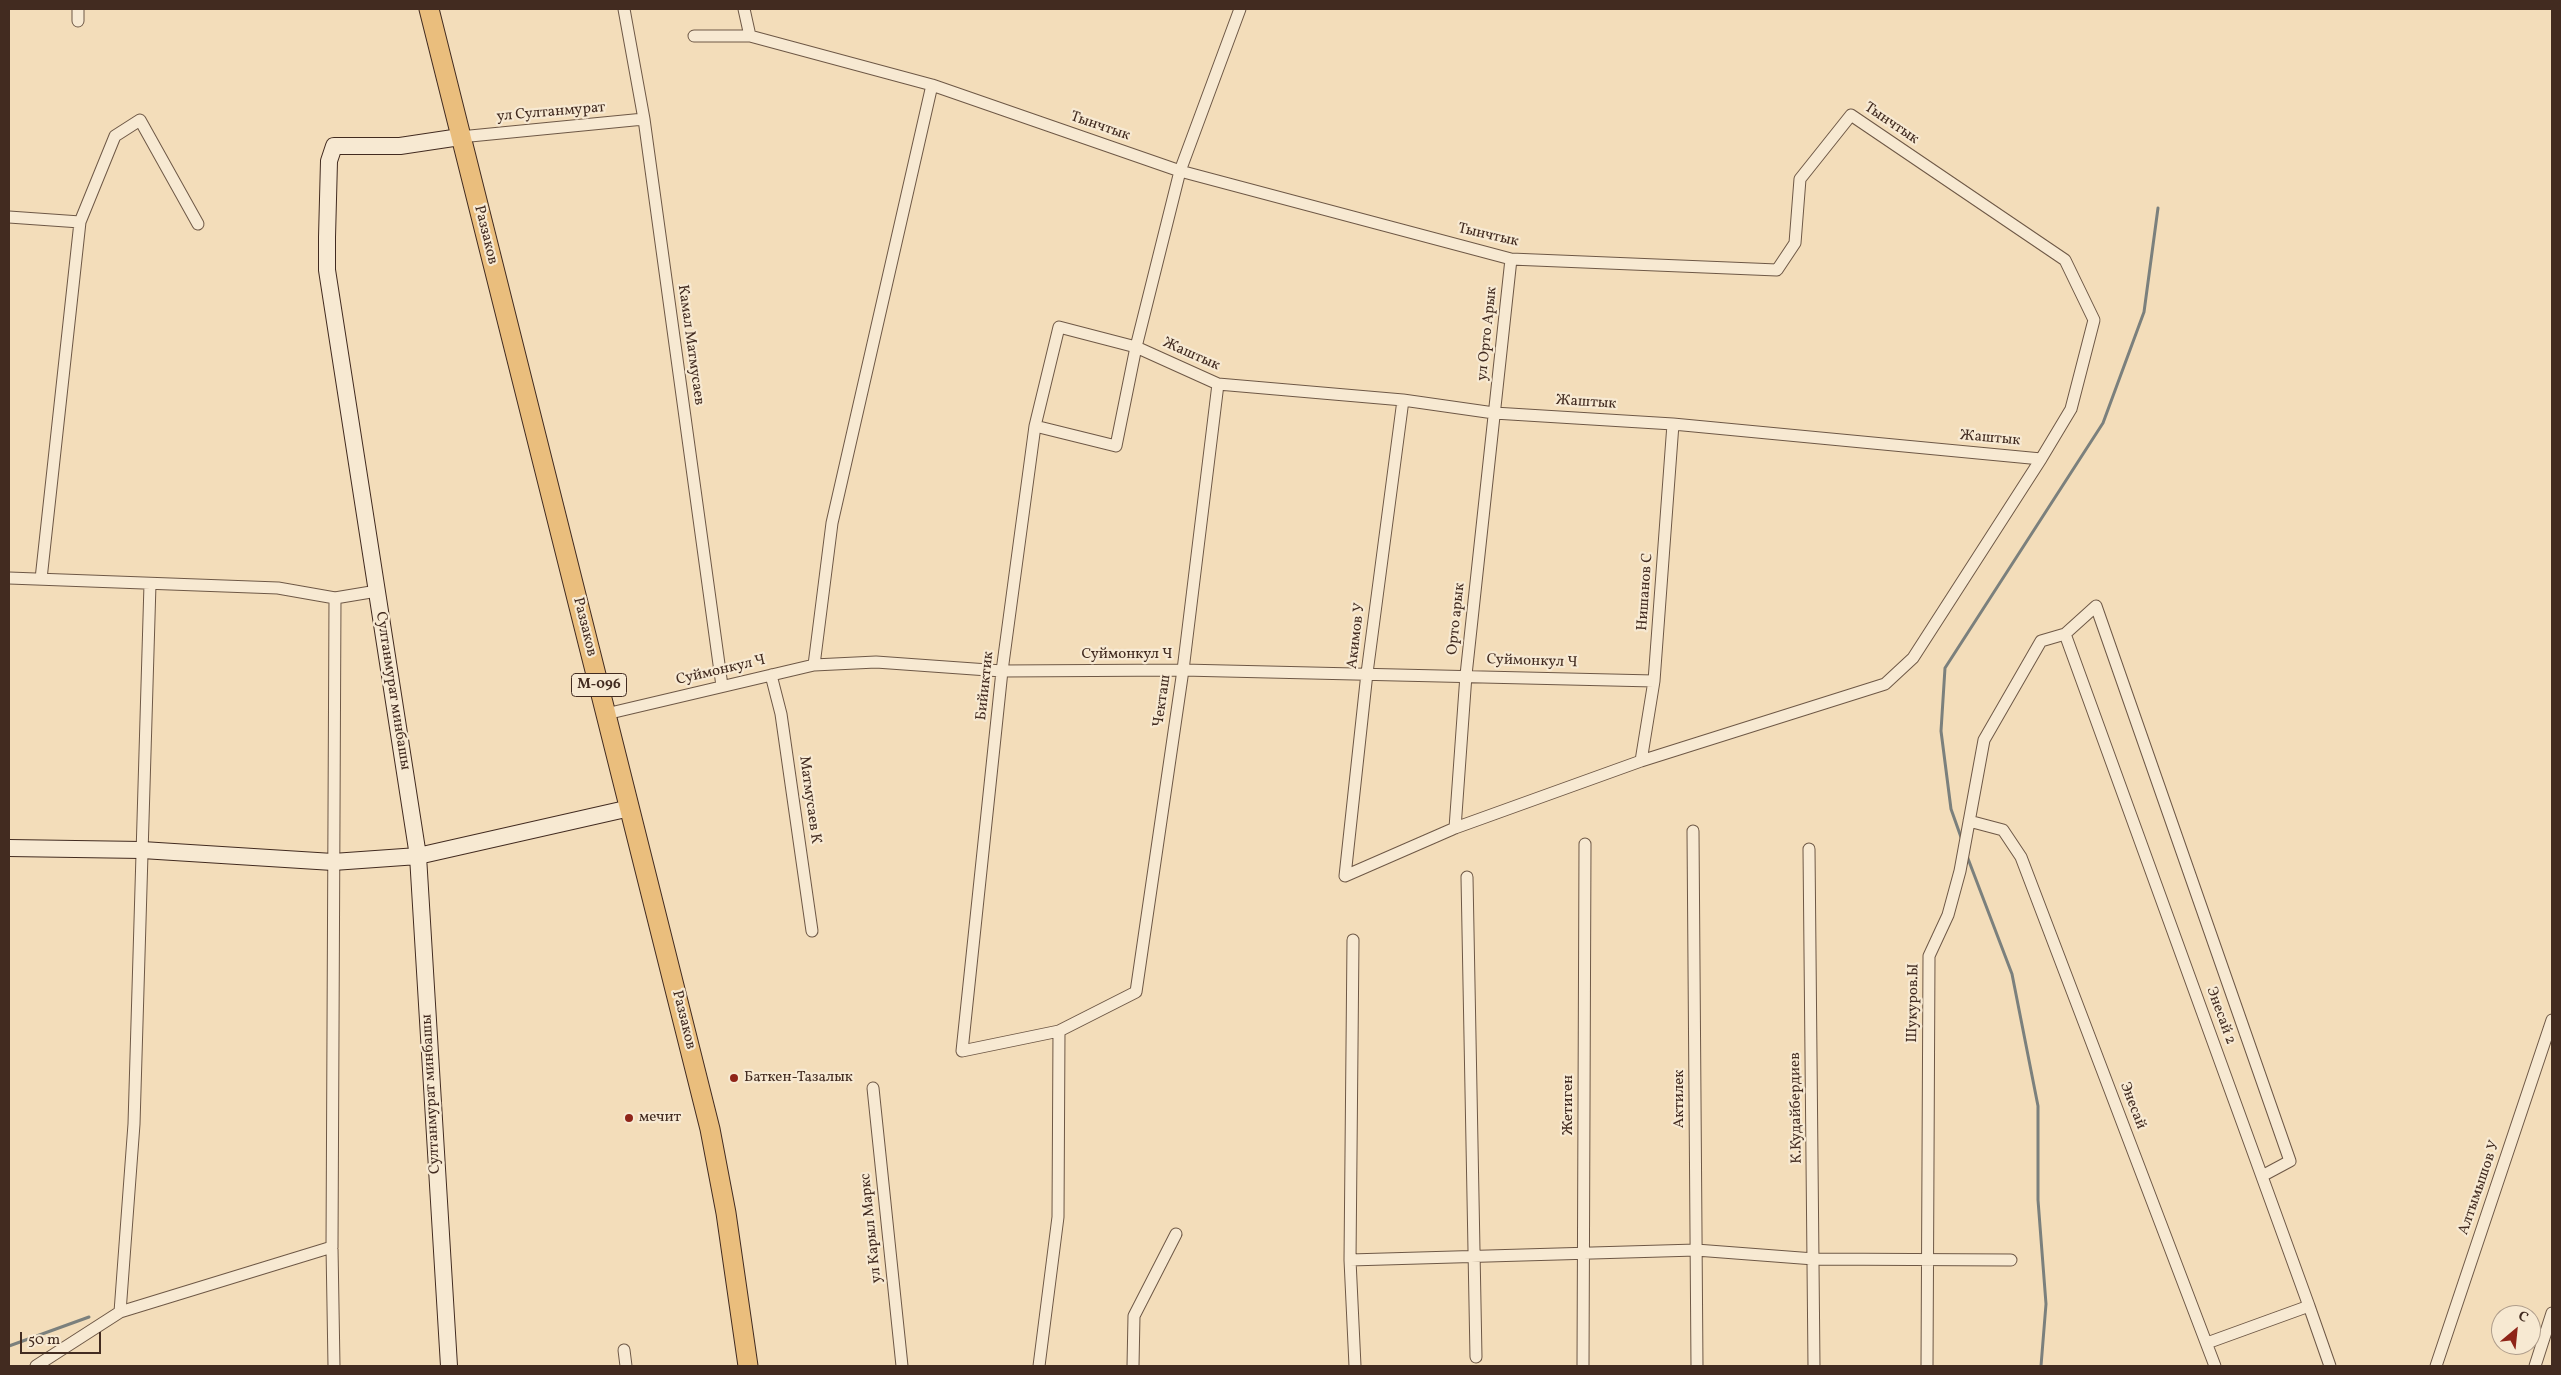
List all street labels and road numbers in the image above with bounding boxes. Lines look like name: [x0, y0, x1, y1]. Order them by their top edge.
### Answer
street label: ул Султанмурат: [496, 99, 606, 127]
street label: Тынчтык: [1860, 99, 1922, 149]
street label: Тынчтык: [1068, 108, 1132, 146]
street label: Раззаков: [469, 204, 501, 266]
street label: Тынчтык: [1456, 220, 1520, 252]
street label: Камал Матмусаев: [673, 283, 707, 407]
street label: ул Орто Арык: [1474, 286, 1502, 382]
street label: Жаштык: [1160, 334, 1222, 376]
street label: Жаштык: [1555, 392, 1617, 414]
street label: Жаштык: [1959, 427, 2021, 451]
street label: Нишанов С: [1634, 553, 1658, 631]
street label: Орто арык: [1444, 582, 1470, 656]
street label: Раззаков: [568, 596, 600, 658]
street label: Акимов У: [1344, 602, 1370, 670]
street label: Султанмурат минбашы: [371, 611, 413, 771]
street label: Суймонкул Ч: [1081, 646, 1173, 664]
street label: Бийиктик: [973, 651, 999, 721]
street label: Суймонкул Ч: [1486, 651, 1578, 673]
street label: Суймонкул Ч: [675, 652, 767, 690]
street label: Чекташ: [1150, 673, 1176, 729]
road number: М-096: [572, 674, 626, 696]
street label: Матмусаев К: [794, 755, 824, 845]
street label: Шукуров.Ы: [1904, 963, 1924, 1043]
street label: Энесай 2: [2201, 985, 2239, 1047]
street label: Раззаков: [667, 989, 699, 1051]
street label: Султанмурат минбашы: [419, 1014, 445, 1174]
street label: К.Кудайбердиев: [1787, 1052, 1807, 1164]
street label: Актилек: [1671, 1070, 1689, 1128]
street label: Жетиген: [1560, 1075, 1578, 1135]
street label: Энесай: [2115, 1080, 2149, 1132]
street label: Алтымышов У: [2455, 1139, 2505, 1237]
street label: ул Карыл Маркс: [857, 1172, 887, 1284]

